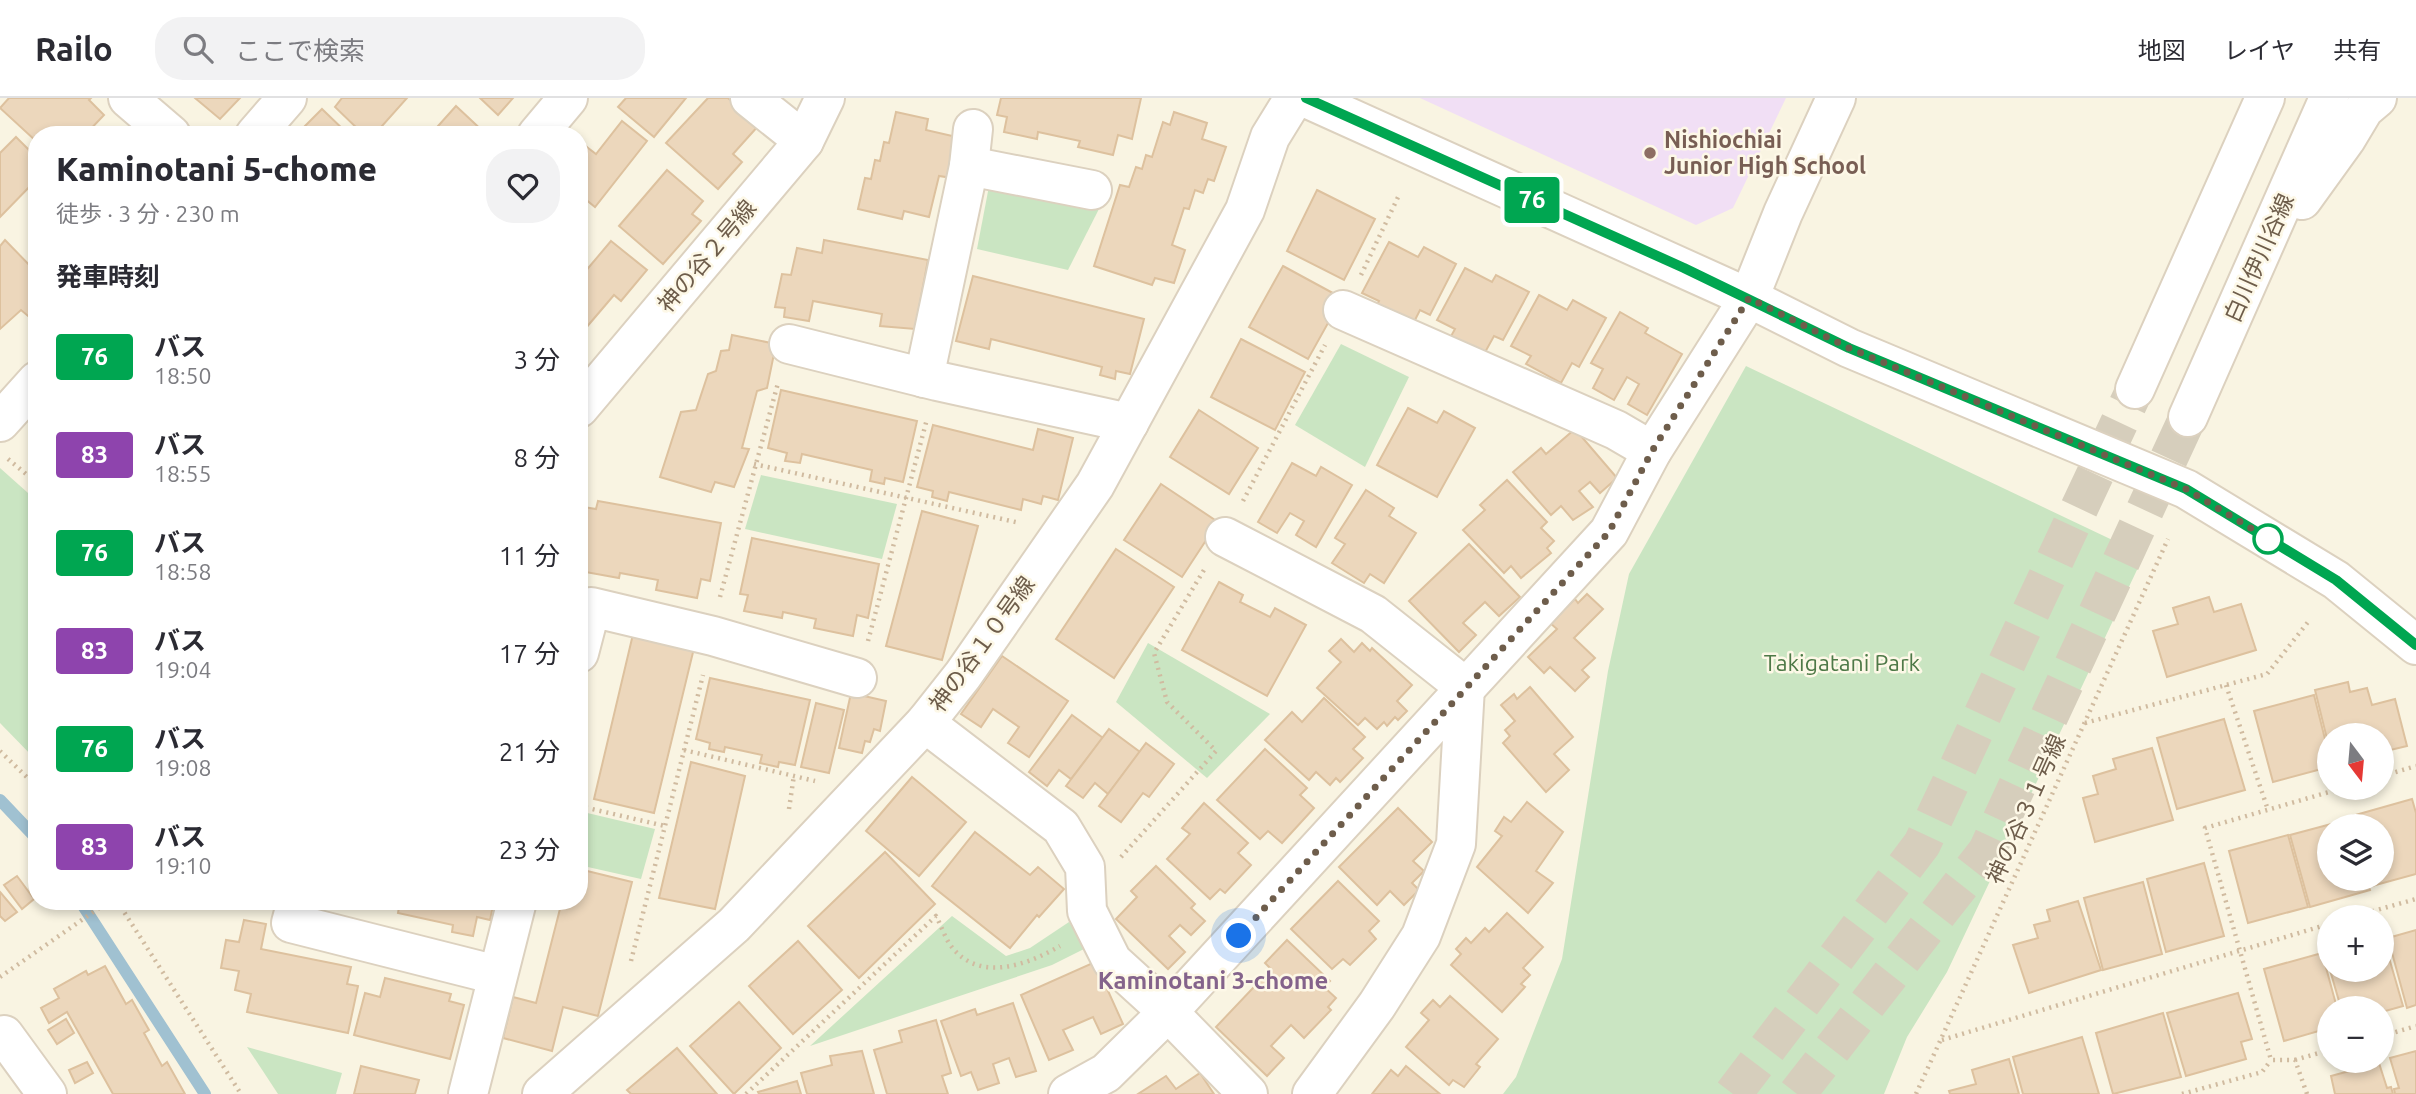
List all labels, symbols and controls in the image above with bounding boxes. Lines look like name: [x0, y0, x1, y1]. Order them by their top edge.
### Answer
search box: [155, 17, 645, 80]
icon: search: [179, 29, 217, 67]
text: Railo: [35, 30, 113, 67]
text: ここで検索: [235, 36, 365, 65]
text: 地図: [2138, 37, 2186, 64]
text: レイヤ: [2224, 37, 2295, 64]
text: 共有: [2333, 37, 2381, 64]
place label: Nishiochiai Junior High School: [1664, 127, 1866, 178]
marker: Nishiochiai Junior High School: [1642, 145, 1658, 161]
button: heart: [486, 149, 560, 223]
text: Kaminotani 5-chome: [56, 150, 377, 187]
line badge: 76: [1500, 177, 1564, 223]
text: 76: [1518, 186, 1546, 213]
street label: 白川伊川谷線: [2219, 190, 2298, 326]
street label: 神の谷２号線: [653, 195, 761, 317]
text: 徒歩 · 3 分 · 230 m: [56, 201, 240, 226]
text: 発車時刻: [56, 262, 160, 291]
text: バス: [154, 332, 206, 361]
text: 76: [81, 343, 108, 370]
text: 3 分: [513, 345, 560, 374]
text: 18:50: [154, 363, 212, 388]
text: バス: [154, 430, 206, 459]
text: 83: [81, 441, 108, 468]
text: 8 分: [513, 443, 560, 472]
text: 18:55: [154, 461, 212, 486]
unlabelled marker: [2253, 524, 2283, 554]
text: バス: [154, 528, 206, 557]
text: 76: [81, 539, 108, 566]
text: 11 分: [499, 541, 560, 570]
text: 18:58: [154, 559, 212, 584]
street label: 神の谷１０号線: [924, 571, 1039, 716]
text: バス: [154, 626, 206, 655]
text: 83: [81, 637, 108, 664]
text: 17 分: [499, 639, 560, 668]
park label: Takigatani Park: [1764, 650, 1921, 675]
text: 19:04: [154, 657, 212, 682]
north arrow: [2317, 723, 2394, 800]
map controls: [2317, 723, 2394, 1073]
text: バス: [154, 724, 206, 753]
street label: 神の谷３１号線: [1981, 730, 2070, 887]
text: 76: [81, 735, 108, 762]
text: 21 分: [499, 737, 560, 766]
text: 19:08: [154, 755, 212, 780]
button: layers: [2317, 814, 2394, 891]
text: バス: [154, 822, 206, 851]
text: 83: [81, 833, 108, 860]
text: 23 分: [499, 835, 560, 864]
text: 19:10: [154, 853, 212, 878]
button: +: [2317, 905, 2394, 982]
your location: [1221, 918, 1256, 953]
district label: Kaminotani 3-chome: [1098, 967, 1328, 994]
button: −: [2317, 996, 2394, 1073]

